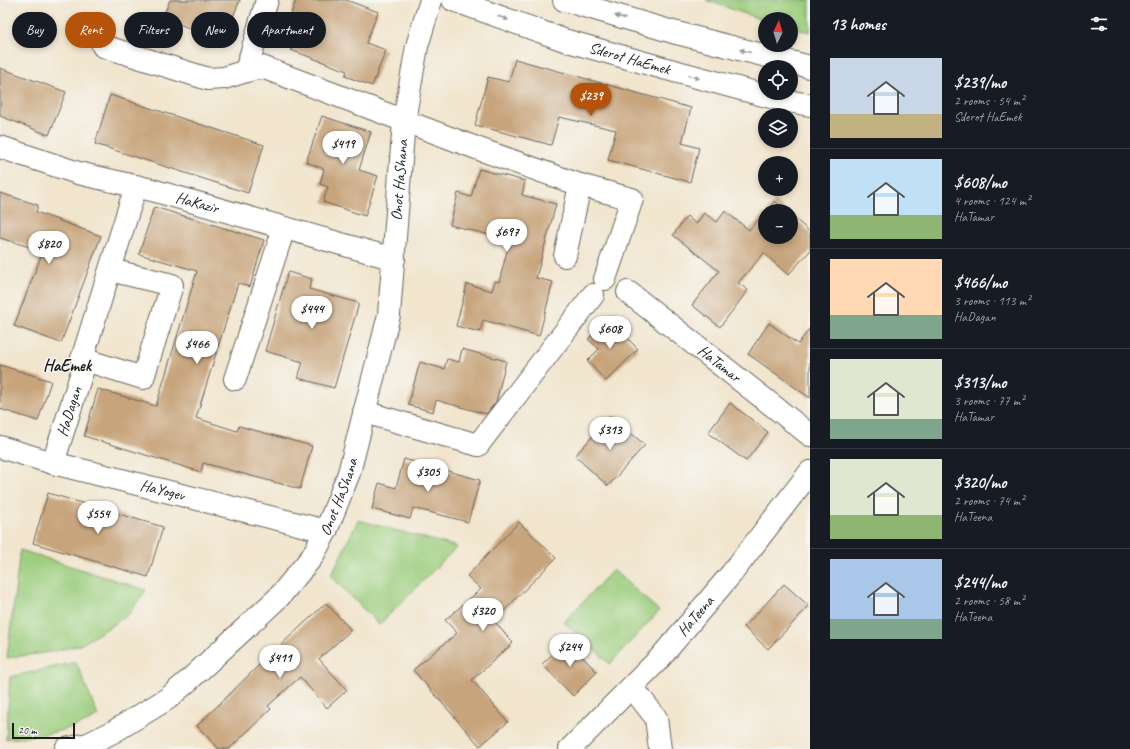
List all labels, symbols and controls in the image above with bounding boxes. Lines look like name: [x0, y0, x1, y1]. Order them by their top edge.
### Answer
chip: Buy: [12, 12, 57, 48]
chip: Rent: [65, 12, 116, 48]
chip: Filters: [124, 12, 183, 48]
chip: New: [191, 12, 239, 48]
chip: Apartment: [247, 12, 326, 48]
north arrow: [758, 12, 798, 52]
map controls: [758, 12, 798, 244]
icon: filters: [1088, 13, 1110, 35]
one-way arrow: [613, 14, 625, 20]
text: 13 homes: [830, 14, 886, 35]
one-way arrow: [498, 15, 510, 21]
street label: Sderot HaEmek: [587, 38, 673, 80]
one-way arrow: [739, 48, 751, 54]
button: locate: [758, 60, 798, 100]
text: $239/mo: [954, 72, 1006, 93]
one-way arrow: [688, 74, 700, 80]
icon: home: [862, 74, 910, 122]
pin: $239: [567, 83, 615, 117]
text: $239: [579, 88, 603, 104]
text: 2 rooms · 54 m²: [954, 93, 1024, 109]
button: layers: [758, 108, 798, 148]
text: Sderot HaEmek: [954, 109, 1022, 125]
pin: $419: [319, 131, 367, 165]
text: $419: [331, 136, 355, 152]
street label: Onot HaShana: [386, 138, 413, 222]
button: +: [758, 156, 798, 196]
text: $608/mo: [954, 172, 1007, 193]
icon: home: [862, 175, 910, 223]
street label: HaKazir: [173, 187, 222, 219]
text: 4 rooms · 124 m²: [954, 193, 1030, 209]
button: −: [758, 204, 798, 244]
text: HaTamar: [954, 209, 994, 225]
pin: $697: [483, 219, 531, 253]
text: $697: [495, 224, 519, 240]
pin: $820: [25, 231, 73, 265]
text: $820: [37, 236, 61, 252]
text: $466/mo: [954, 272, 1007, 293]
icon: home: [862, 275, 910, 323]
text: 3 rooms · 113 m²: [954, 293, 1030, 309]
pin: $444: [288, 296, 336, 330]
text: $444: [300, 301, 324, 317]
text: HaDagan: [954, 309, 996, 325]
pin: $608: [586, 316, 634, 350]
text: $608: [598, 321, 622, 337]
pin: $466: [173, 331, 221, 365]
text: $466: [185, 336, 209, 352]
street label: HaTamar: [694, 341, 746, 388]
district label: HaEmek: [43, 355, 93, 376]
text: $313/mo: [954, 372, 1006, 393]
icon: home: [862, 375, 910, 423]
street label: HaDagan: [52, 383, 87, 439]
text: 3 rooms · 77 m²: [954, 393, 1024, 409]
text: HaTamar: [954, 409, 994, 425]
pin: $313: [586, 417, 634, 451]
text: $313: [598, 422, 622, 438]
street label: Onot HaShana: [315, 455, 363, 539]
pin: $305: [404, 459, 452, 493]
text: $305: [416, 464, 440, 480]
text: $320/mo: [954, 472, 1006, 493]
street label: HaYogev: [138, 475, 188, 506]
icon: home: [862, 475, 910, 523]
text: 2 rooms · 74 m²: [954, 493, 1024, 509]
pin: $554: [74, 501, 122, 535]
text: $554: [87, 506, 109, 522]
text: HaTeena: [954, 509, 992, 525]
text: $244/mo: [954, 572, 1006, 593]
icon: home: [862, 575, 910, 623]
street label: HaTeena: [673, 591, 719, 640]
text: 2 rooms · 58 m²: [954, 593, 1024, 609]
pin: $320: [459, 598, 507, 632]
text: $320: [471, 603, 495, 619]
text: HaTeena: [954, 609, 992, 625]
pin: $244: [546, 634, 594, 668]
text: $244: [558, 639, 582, 655]
pin: $411: [256, 645, 304, 679]
text: $411: [268, 650, 292, 666]
scale bar: [12, 721, 75, 740]
text: 20 m: [18, 723, 37, 737]

